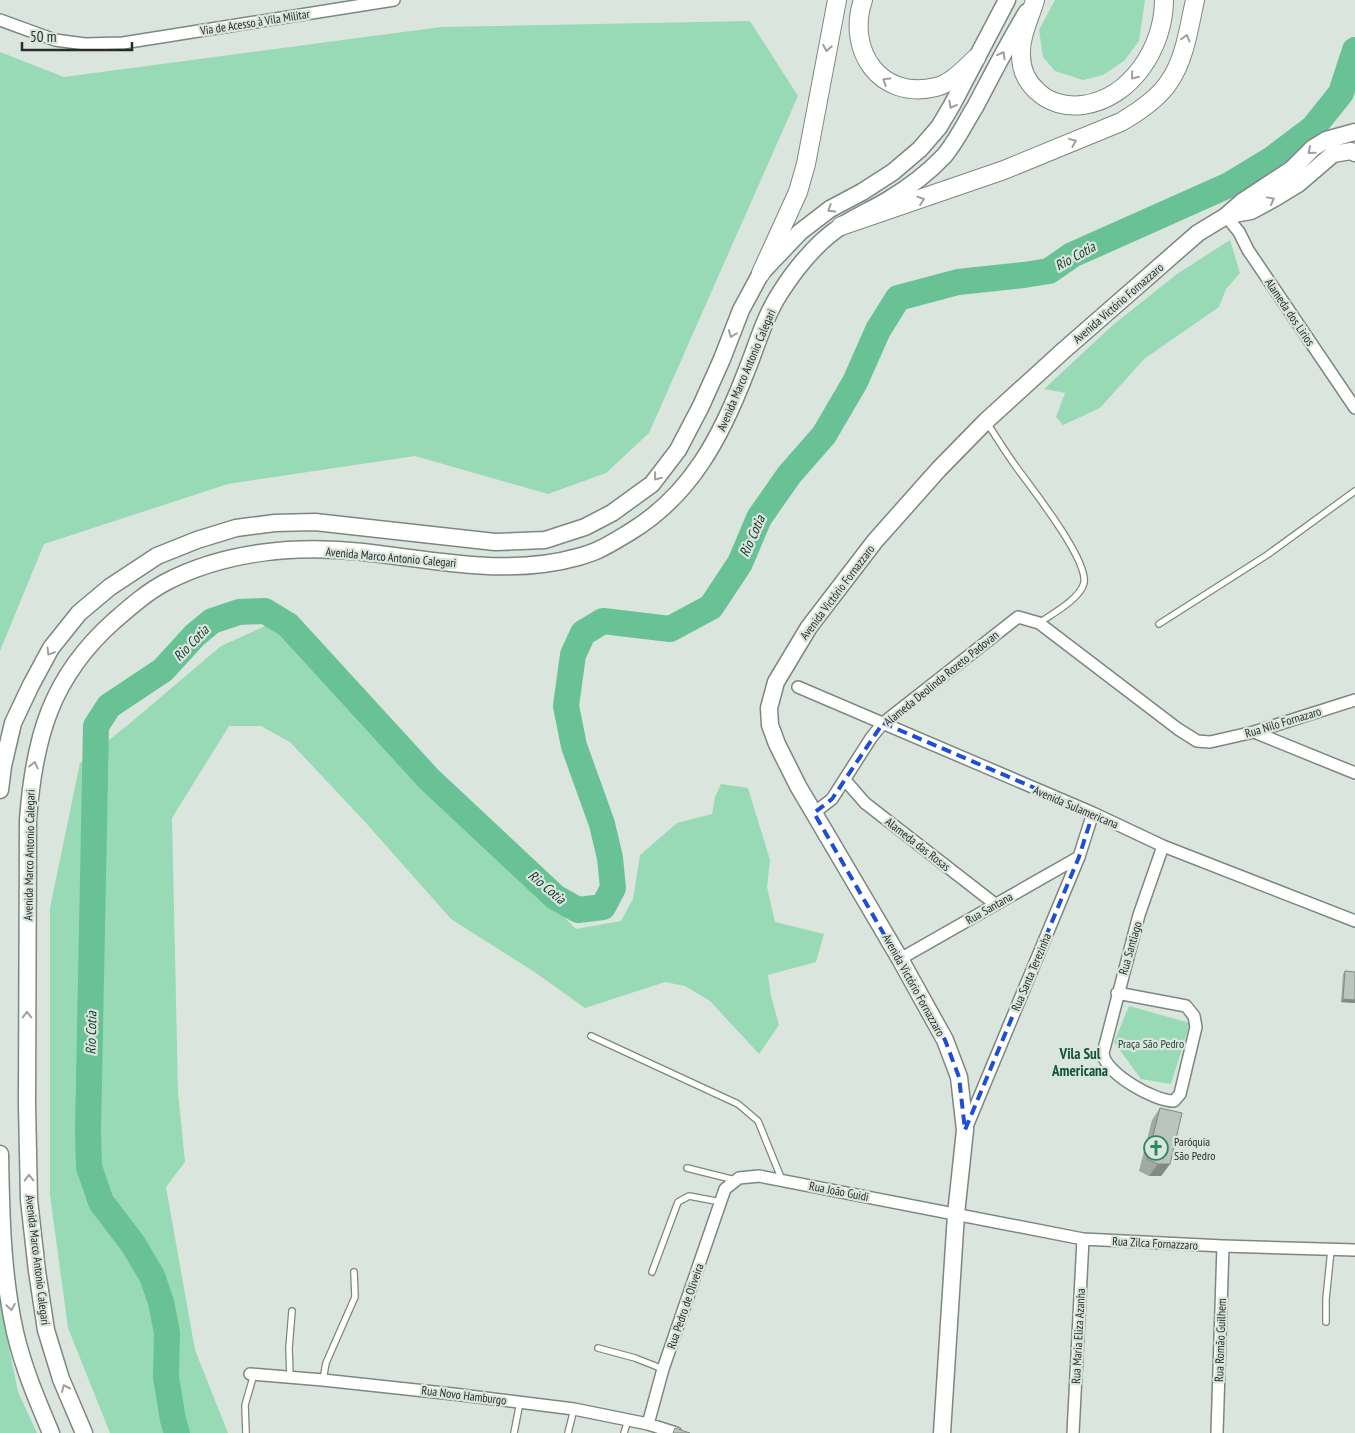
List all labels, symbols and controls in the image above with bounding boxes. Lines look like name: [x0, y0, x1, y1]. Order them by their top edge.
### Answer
street label: Via de Acesso à Vila Militar: [198, 6, 312, 38]
scale bar: [22, 20, 132, 52]
text: 50 m: [30, 27, 56, 46]
one-way arrow: [1180, 34, 1191, 43]
one-way arrow: [823, 43, 833, 52]
one-way arrow: [996, 52, 1006, 61]
one-way arrow: [1132, 70, 1140, 79]
one-way arrow: [883, 77, 892, 87]
one-way arrow: [948, 100, 958, 109]
one-way arrow: [1068, 138, 1076, 148]
one-way arrow: [1307, 145, 1316, 154]
one-way arrow: [916, 195, 924, 205]
one-way arrow: [1266, 196, 1275, 206]
one-way arrow: [827, 203, 836, 213]
water label: Rio Cotia: [1052, 237, 1100, 274]
street label: Avenida Victório Fornazzaro: [1070, 260, 1166, 346]
street label: Alameda dos Lirios: [1262, 275, 1318, 349]
street label: Avenida Marco Antonio Calegari: [713, 307, 779, 433]
one-way arrow: [728, 329, 738, 338]
one-way arrow: [654, 471, 663, 481]
water label: Rio Cotia: [735, 511, 770, 559]
street label: Avenida Victório Fornazzaro: [796, 542, 878, 642]
street label: Avenida Marco Antonio Calegari: [325, 544, 457, 570]
water label: Rio Cotia: [169, 620, 213, 665]
street label: Alameda Deolinda Rozeto Padovan: [881, 627, 1001, 729]
one-way arrow: [46, 646, 56, 655]
street label: Rua Nilo Fornazaro: [1243, 703, 1323, 741]
one-way arrow: [28, 761, 39, 770]
street label: Avenida Sulamericana: [1031, 782, 1121, 832]
street label: Avenida Marco Antonio Calegari: [20, 789, 38, 921]
street label: Alameda das Rosas: [882, 814, 954, 874]
water label: Rio Cotia: [525, 866, 570, 909]
street label: Rua Santana: [963, 888, 1015, 927]
street label: Rua Santiago: [1115, 920, 1145, 976]
street label: Avenida Victório Fornazzaro: [880, 931, 948, 1039]
street label: Rua Santa Terezinha: [1008, 931, 1054, 1013]
water label: Rio Cotia: [82, 1010, 100, 1055]
one-way arrow: [22, 1011, 32, 1018]
park label: Praça São Pedro: [1118, 1036, 1184, 1051]
district label: Vila Sul Americana: [1051, 1044, 1108, 1080]
place label: Paróquia São Pedro: [1174, 1134, 1215, 1163]
church icon: Paróquia São Pedro: [1143, 1135, 1169, 1161]
one-way arrow: [23, 1173, 34, 1181]
street label: Rua João Guidi: [808, 1178, 870, 1204]
street label: Avenida Marco Antonio Calegari: [23, 1194, 53, 1326]
street label: Rua Zilca Fornazzaro: [1112, 1233, 1198, 1253]
street label: Rua Pedro de Oliveira: [663, 1261, 707, 1351]
street label: Rua Maria Eliza Azanha: [1068, 1288, 1088, 1384]
street label: Rua Romão Guilhem: [1211, 1298, 1229, 1382]
one-way arrow: [5, 1302, 15, 1311]
street label: Rua Novo Hamburgo: [421, 1382, 507, 1408]
one-way arrow: [60, 1384, 71, 1393]

